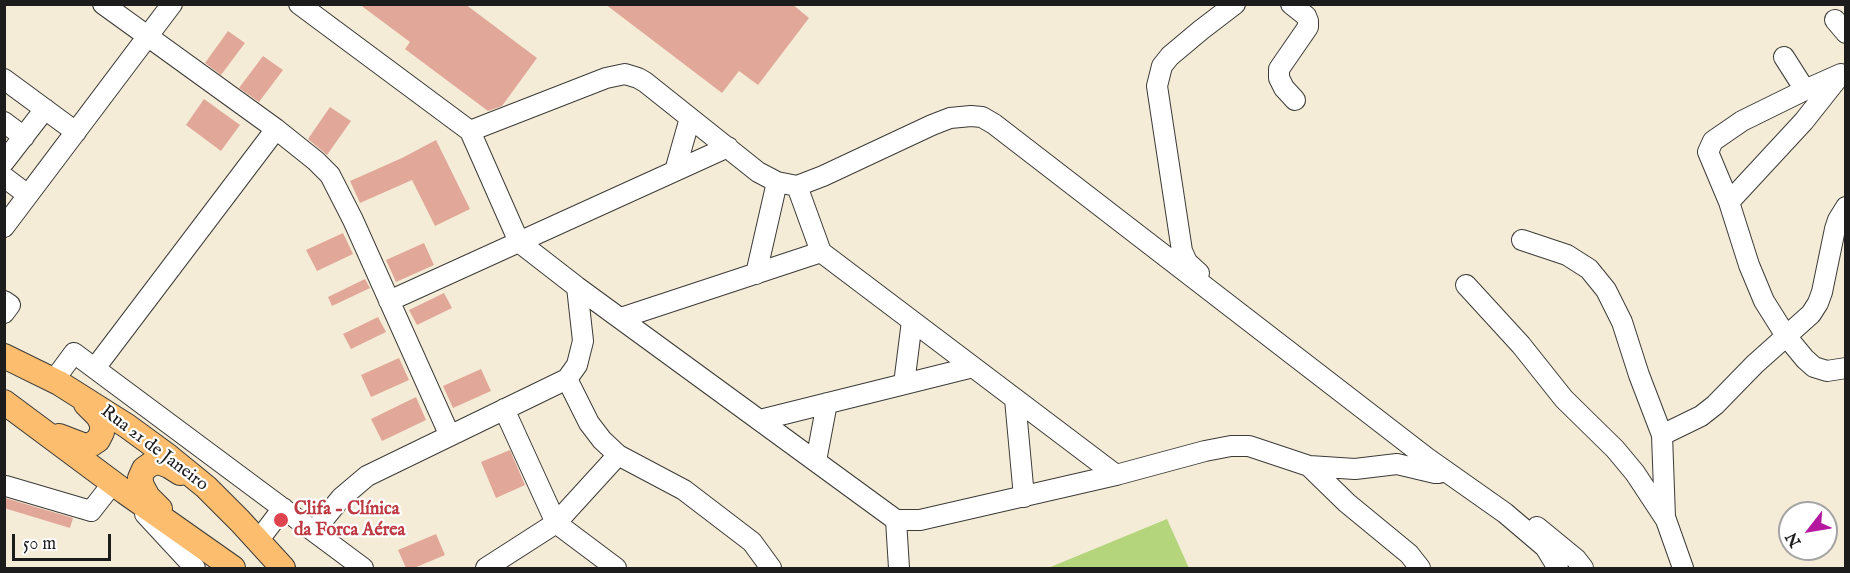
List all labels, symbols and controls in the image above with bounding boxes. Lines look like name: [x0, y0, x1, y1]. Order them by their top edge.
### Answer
street label: Rua 21 de Janeiro: [96, 402, 212, 496]
place label: Clifa - Clínica da Forca Aérea: [294, 499, 405, 542]
north arrow: [1778, 501, 1838, 561]
marker: Clifa - Clínica da Forca Aérea: [272, 511, 290, 529]
scale bar: [15, 522, 114, 560]
text: N: [1782, 528, 1806, 550]
text: 50 m: [23, 533, 56, 556]

